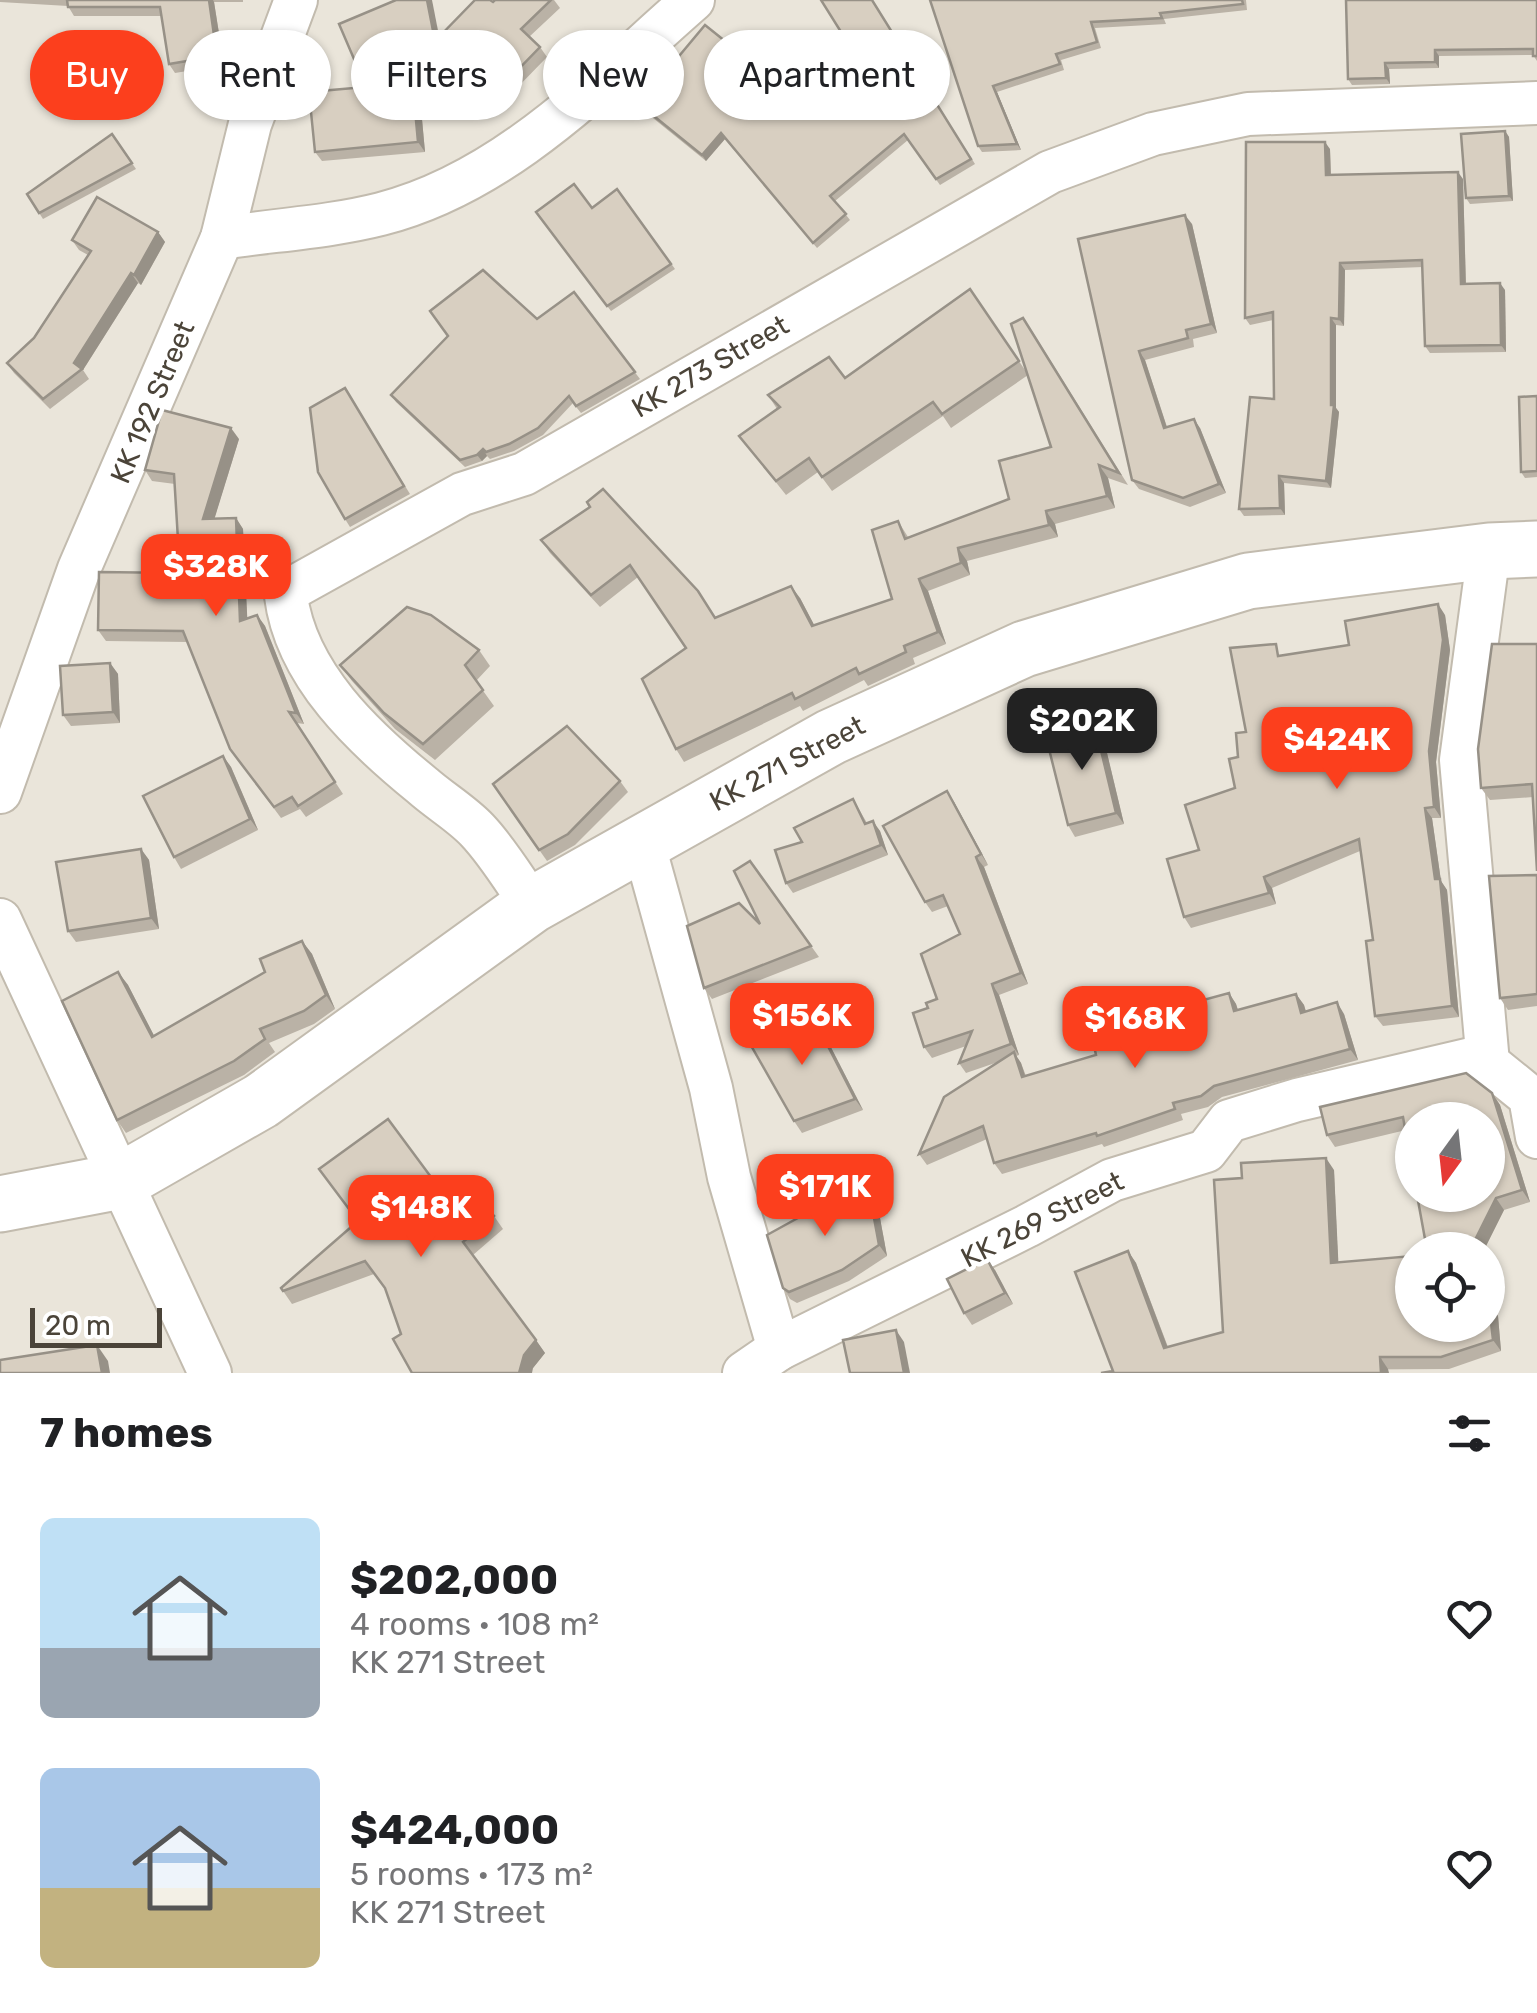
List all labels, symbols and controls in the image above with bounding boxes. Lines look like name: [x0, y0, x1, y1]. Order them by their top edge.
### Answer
chip: Buy: [30, 30, 164, 120]
chip: Rent: [184, 30, 331, 120]
chip: Filters: [351, 30, 523, 120]
chip: New: [543, 30, 684, 120]
chip: Apartment: [704, 30, 950, 120]
street label: KK 273 Street: [626, 308, 795, 425]
street label: KK 192 Street: [103, 316, 201, 488]
pin: $328K: [146, 534, 286, 619]
text: $328K: [163, 547, 269, 585]
pin: $202K: [1012, 688, 1152, 773]
text: $202K: [1029, 701, 1135, 739]
pin: $424K: [1267, 707, 1407, 792]
street label: KK 271 Street: [704, 709, 870, 818]
text: $424K: [1284, 720, 1390, 758]
pin: $156K: [732, 983, 872, 1068]
pin: $168K: [1065, 986, 1205, 1071]
text: $156K: [752, 996, 852, 1034]
text: $168K: [1085, 999, 1186, 1037]
north arrow: [1395, 1102, 1505, 1212]
map controls: [1395, 1102, 1505, 1342]
pin: $171K: [755, 1154, 895, 1239]
street label: KK 269 Street: [955, 1164, 1129, 1275]
text: $171K: [779, 1167, 871, 1205]
pin: $148K: [351, 1175, 491, 1260]
text: $148K: [370, 1188, 472, 1226]
button: locate: [1395, 1232, 1505, 1342]
scale bar: [30, 1303, 162, 1348]
text: 20 m: [45, 1309, 111, 1342]
icon: filters: [1442, 1406, 1497, 1461]
text: 7 homes: [40, 1408, 213, 1458]
text: $202,000: [350, 1555, 558, 1605]
icon: home: [120, 1558, 240, 1678]
icon: heart: [1442, 1591, 1497, 1646]
text: 4 rooms · 108 m²: [350, 1605, 599, 1643]
text: KK 271 Street: [350, 1643, 545, 1681]
text: $424,000: [350, 1805, 559, 1855]
icon: home: [120, 1808, 240, 1928]
icon: heart: [1442, 1841, 1497, 1896]
text: 5 rooms · 173 m²: [350, 1855, 593, 1893]
text: KK 271 Street: [350, 1893, 545, 1931]

